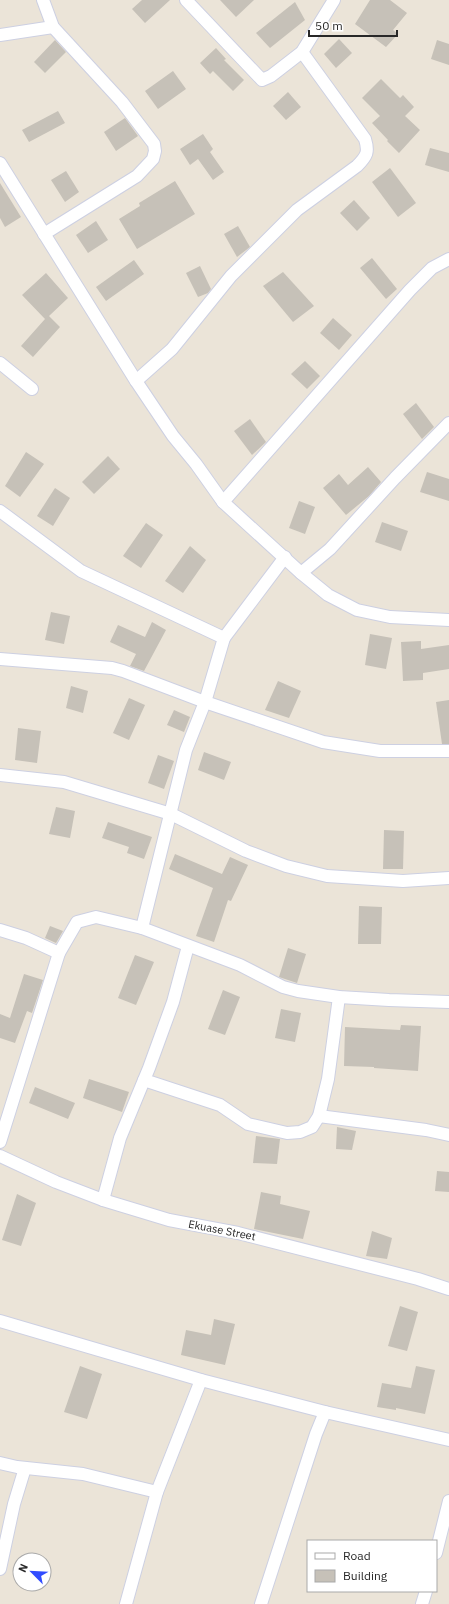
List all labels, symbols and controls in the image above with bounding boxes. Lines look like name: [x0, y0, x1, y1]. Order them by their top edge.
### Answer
scale bar: [309, 12, 397, 38]
text: 50 m: [315, 18, 343, 33]
street label: Ekuase Street: [187, 1217, 257, 1243]
legend: [307, 1540, 437, 1592]
text: Road: [343, 1548, 371, 1563]
north arrow: [12, 1552, 52, 1592]
text: N: [15, 1561, 31, 1574]
text: Building: [343, 1568, 388, 1583]

